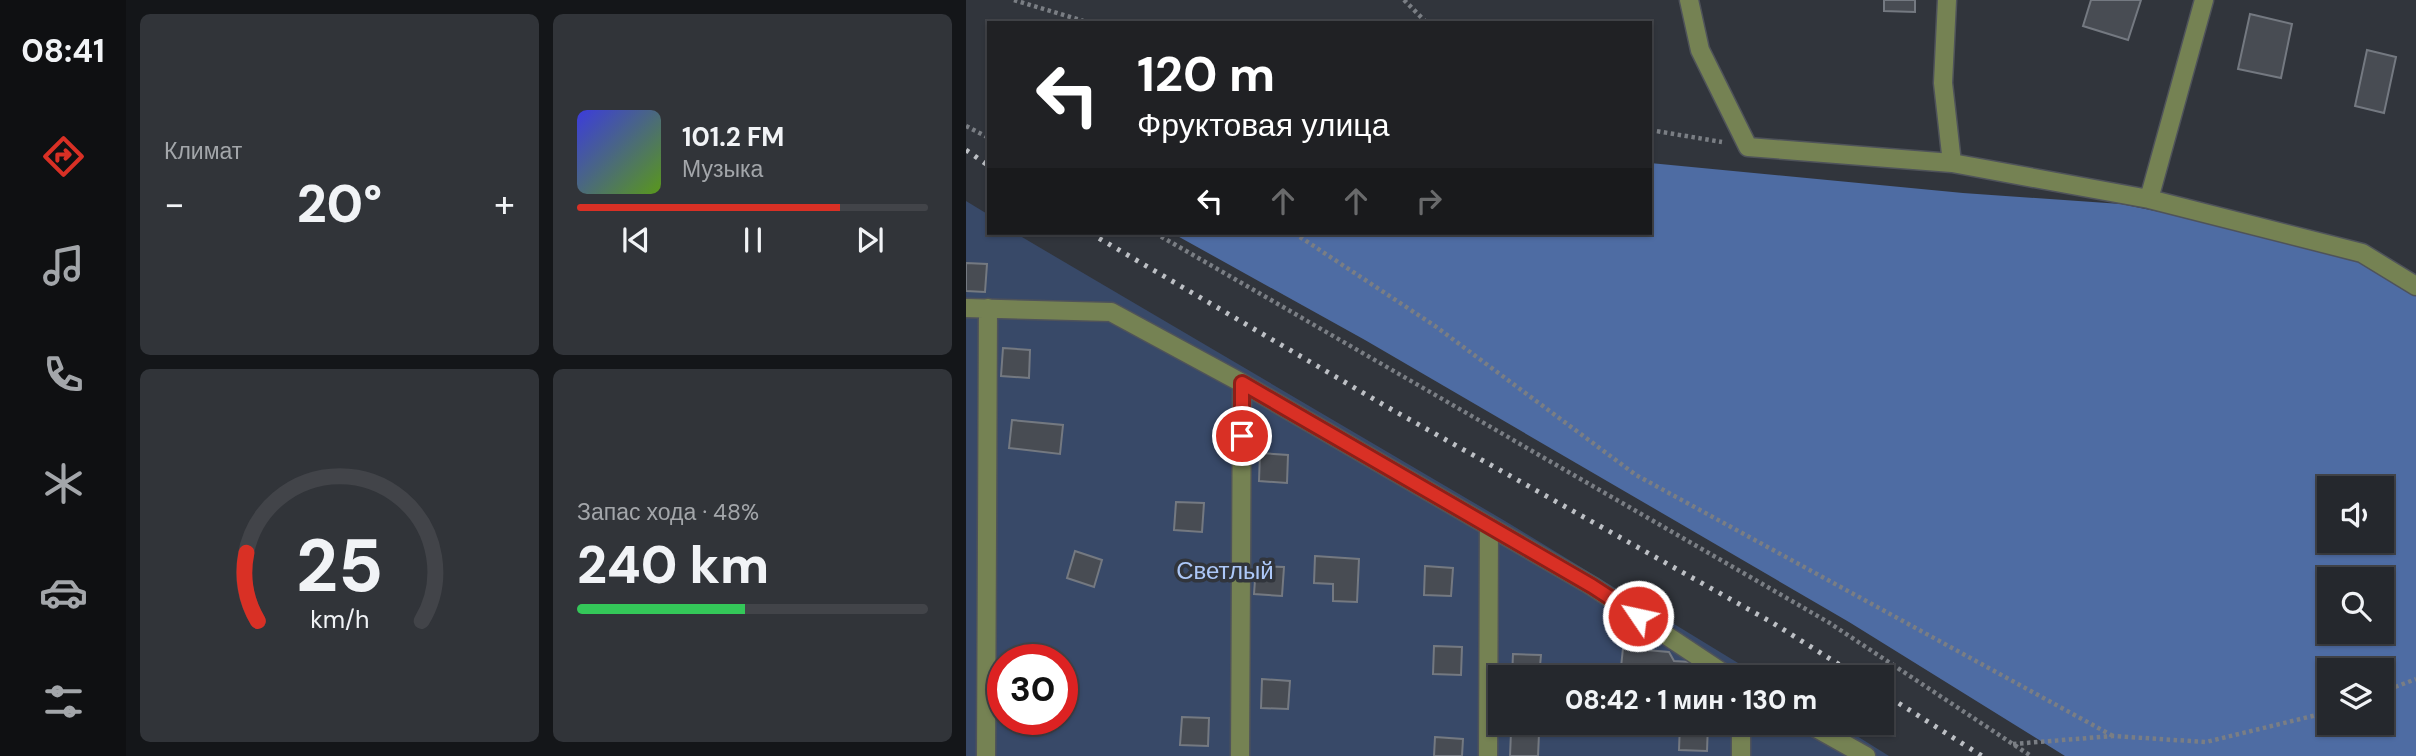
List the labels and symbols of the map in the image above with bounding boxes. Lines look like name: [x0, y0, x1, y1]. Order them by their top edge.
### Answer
pin: [1212, 406, 1272, 466]
park label: Светлый: [1176, 555, 1274, 586]
position arrow: [1601, 579, 1675, 653]
speed limit sign: 30: [987, 644, 1078, 735]

